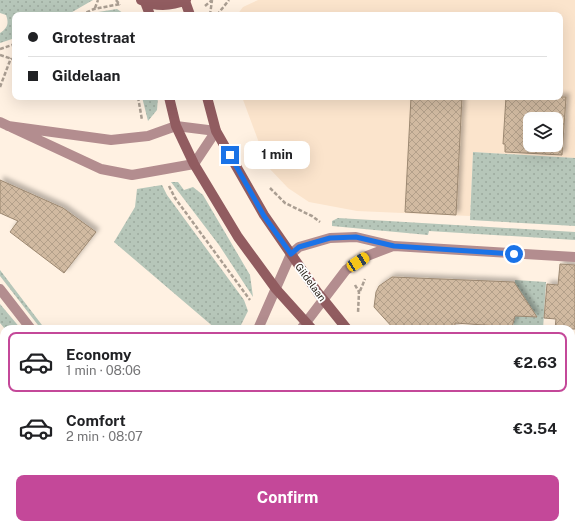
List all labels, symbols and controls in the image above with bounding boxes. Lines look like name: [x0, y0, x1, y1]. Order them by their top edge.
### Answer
text: Grotestraat: [52, 29, 136, 46]
text: Gildelaan: [52, 67, 120, 84]
map controls: [523, 112, 563, 152]
button: layers: [523, 112, 563, 152]
callout: 1 min: [244, 141, 310, 169]
route end: [221, 146, 239, 164]
text: 1 min: [261, 147, 293, 162]
route start: [505, 245, 523, 263]
car: [345, 250, 371, 274]
street label: Gildelaan: [293, 261, 329, 304]
icon: car: [18, 344, 54, 380]
text: Economy: [66, 346, 131, 363]
text: €2.63: [514, 354, 557, 371]
text: 1 min · 08:06: [66, 363, 141, 378]
icon: car: [18, 410, 54, 446]
text: Comfort: [66, 412, 126, 429]
text: €3.54: [513, 420, 557, 437]
text: 2 min · 08:07: [66, 429, 143, 444]
button: Confirm: [16, 475, 559, 521]

